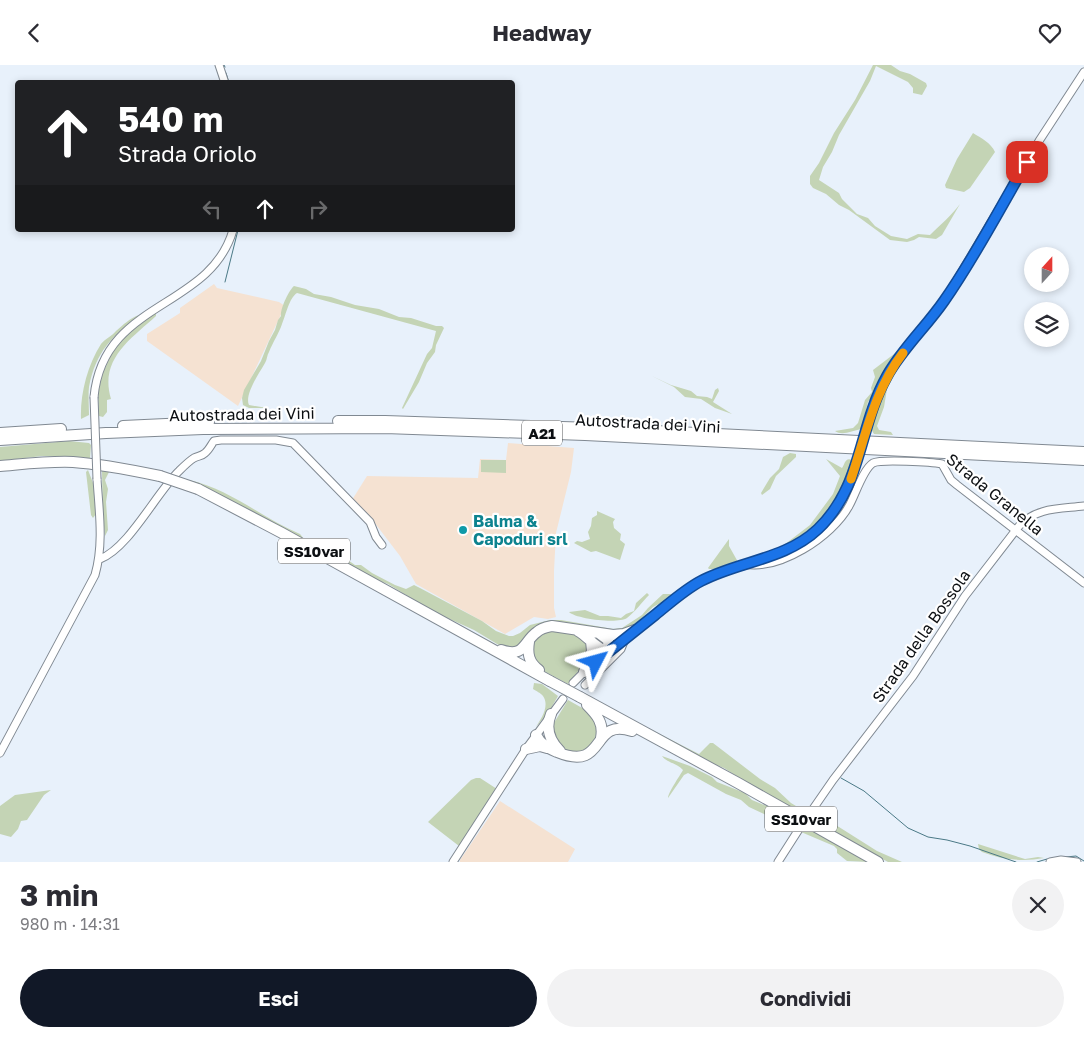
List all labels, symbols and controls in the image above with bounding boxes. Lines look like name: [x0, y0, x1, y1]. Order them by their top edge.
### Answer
icon: back: [20, 19, 48, 47]
text: Headway: [492, 19, 592, 46]
icon: heart: [1036, 19, 1064, 47]
text: 540 m: [118, 98, 223, 140]
icon: ahead: [35, 100, 100, 165]
text: Strada Oriolo: [118, 140, 257, 167]
pin: [1006, 141, 1048, 183]
icon: arrive: [1013, 148, 1041, 176]
icon: left: [198, 195, 226, 223]
icon: ahead: [251, 195, 279, 223]
icon: right: [304, 195, 332, 223]
north arrow: [1024, 247, 1069, 293]
map controls: [1024, 247, 1069, 347]
button: layers: [1024, 302, 1069, 347]
street label: Autostrada dei Vini: [169, 403, 315, 425]
street label: Autostrada dei Vini: [575, 409, 721, 437]
road number: A21: [522, 421, 562, 445]
street label: Strada Granella: [942, 449, 1048, 539]
place label: Balma & Capoduri srl: [473, 511, 568, 549]
marker: Balma & Capoduri srl: [457, 524, 469, 536]
road number: SS10var: [278, 539, 350, 563]
street label: Strada della Bossola: [868, 566, 974, 706]
position arrow: [569, 635, 621, 687]
road number: SS10var: [765, 807, 837, 831]
text: 3 min: [20, 877, 98, 913]
button: close: [1012, 879, 1064, 931]
text: 980 m · 14:31: [20, 914, 120, 934]
button: Esci: [20, 969, 537, 1027]
button: Condividi: [547, 969, 1064, 1027]

